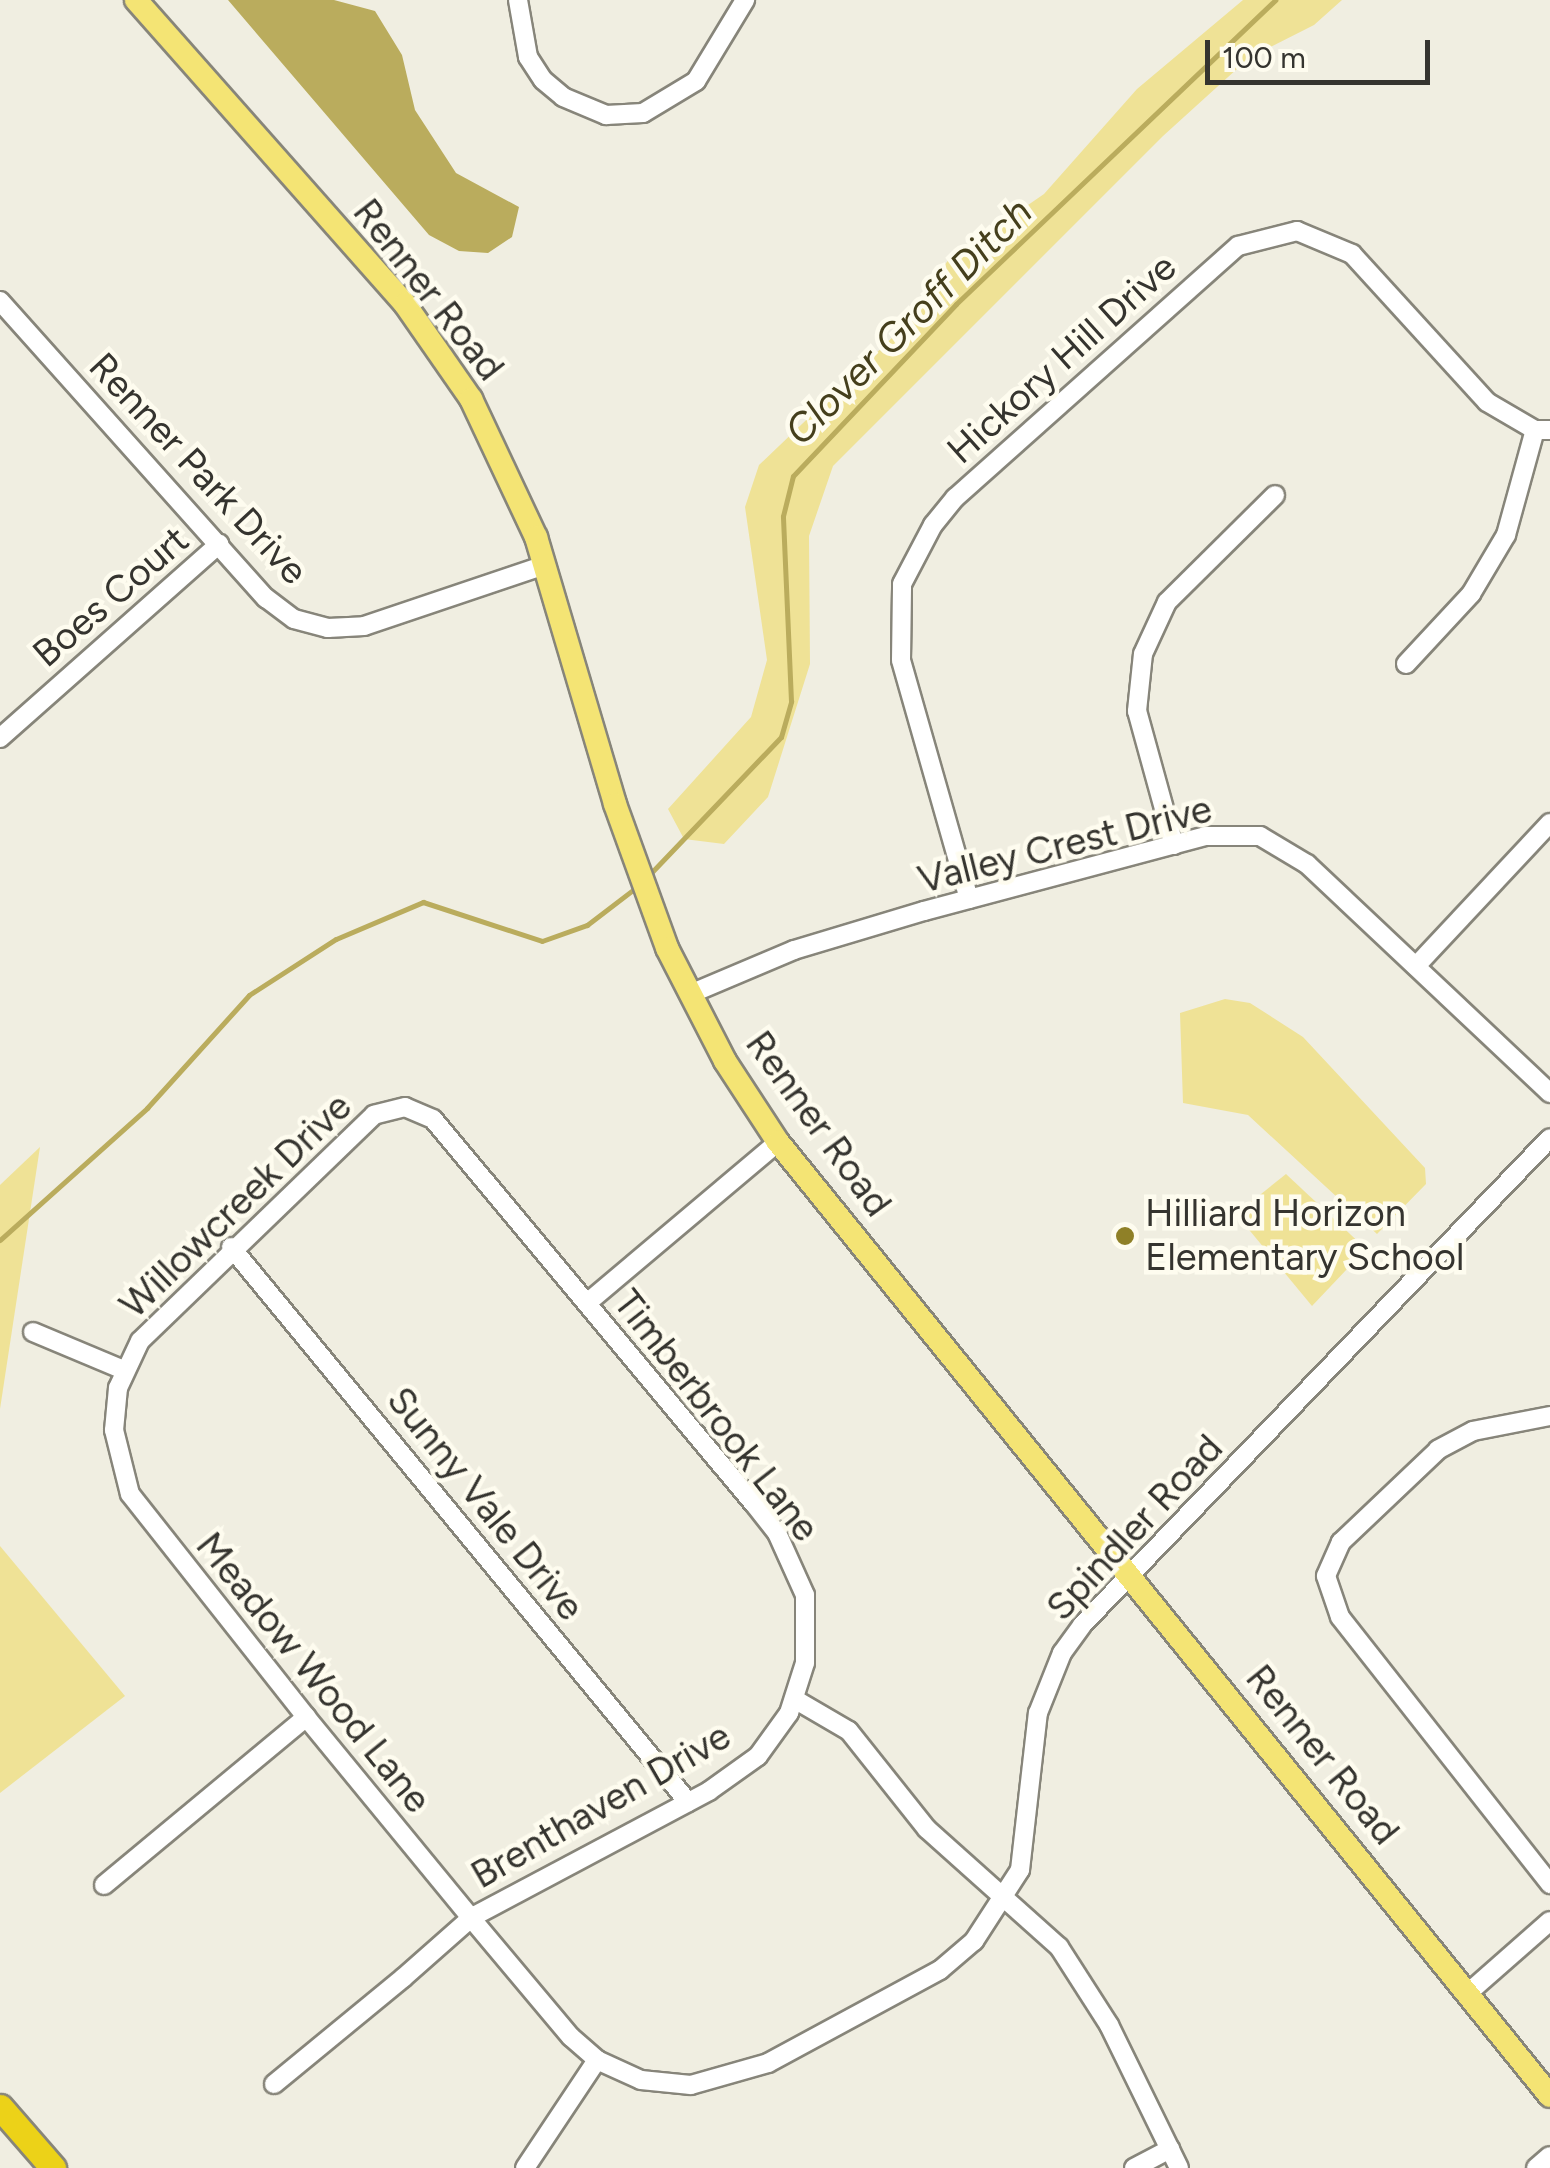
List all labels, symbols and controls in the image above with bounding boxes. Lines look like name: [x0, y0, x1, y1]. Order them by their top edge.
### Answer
scale bar: [1210, 20, 1435, 82]
text: 100 m: [1222, 39, 1306, 76]
water label: Clover Groff Ditch: [775, 188, 1041, 454]
street label: Renner Road: [343, 190, 513, 390]
street label: Hickory Hill Drive: [938, 245, 1186, 473]
street label: Renner Park Drive: [79, 344, 317, 594]
street label: Boes Court: [24, 517, 198, 677]
street label: Valley Crest Drive: [914, 786, 1216, 904]
street label: Renner Road: [736, 1023, 900, 1225]
street label: Willowcreek Drive: [111, 1084, 361, 1328]
place label: Hilliard Horizon Elementary School: [1145, 1191, 1464, 1280]
marker: Hilliard Horizon Elementary School: [1114, 1225, 1136, 1247]
street label: Timberbrook Lane: [604, 1281, 828, 1551]
street label: Sunny Vale Drive: [377, 1378, 593, 1630]
street label: Spindler Road: [1038, 1426, 1232, 1630]
street label: Meadow Wood Lane: [186, 1524, 440, 1822]
street label: Renner Road: [1236, 1656, 1408, 1854]
street label: Brenthaven Drive: [464, 1713, 738, 1899]

